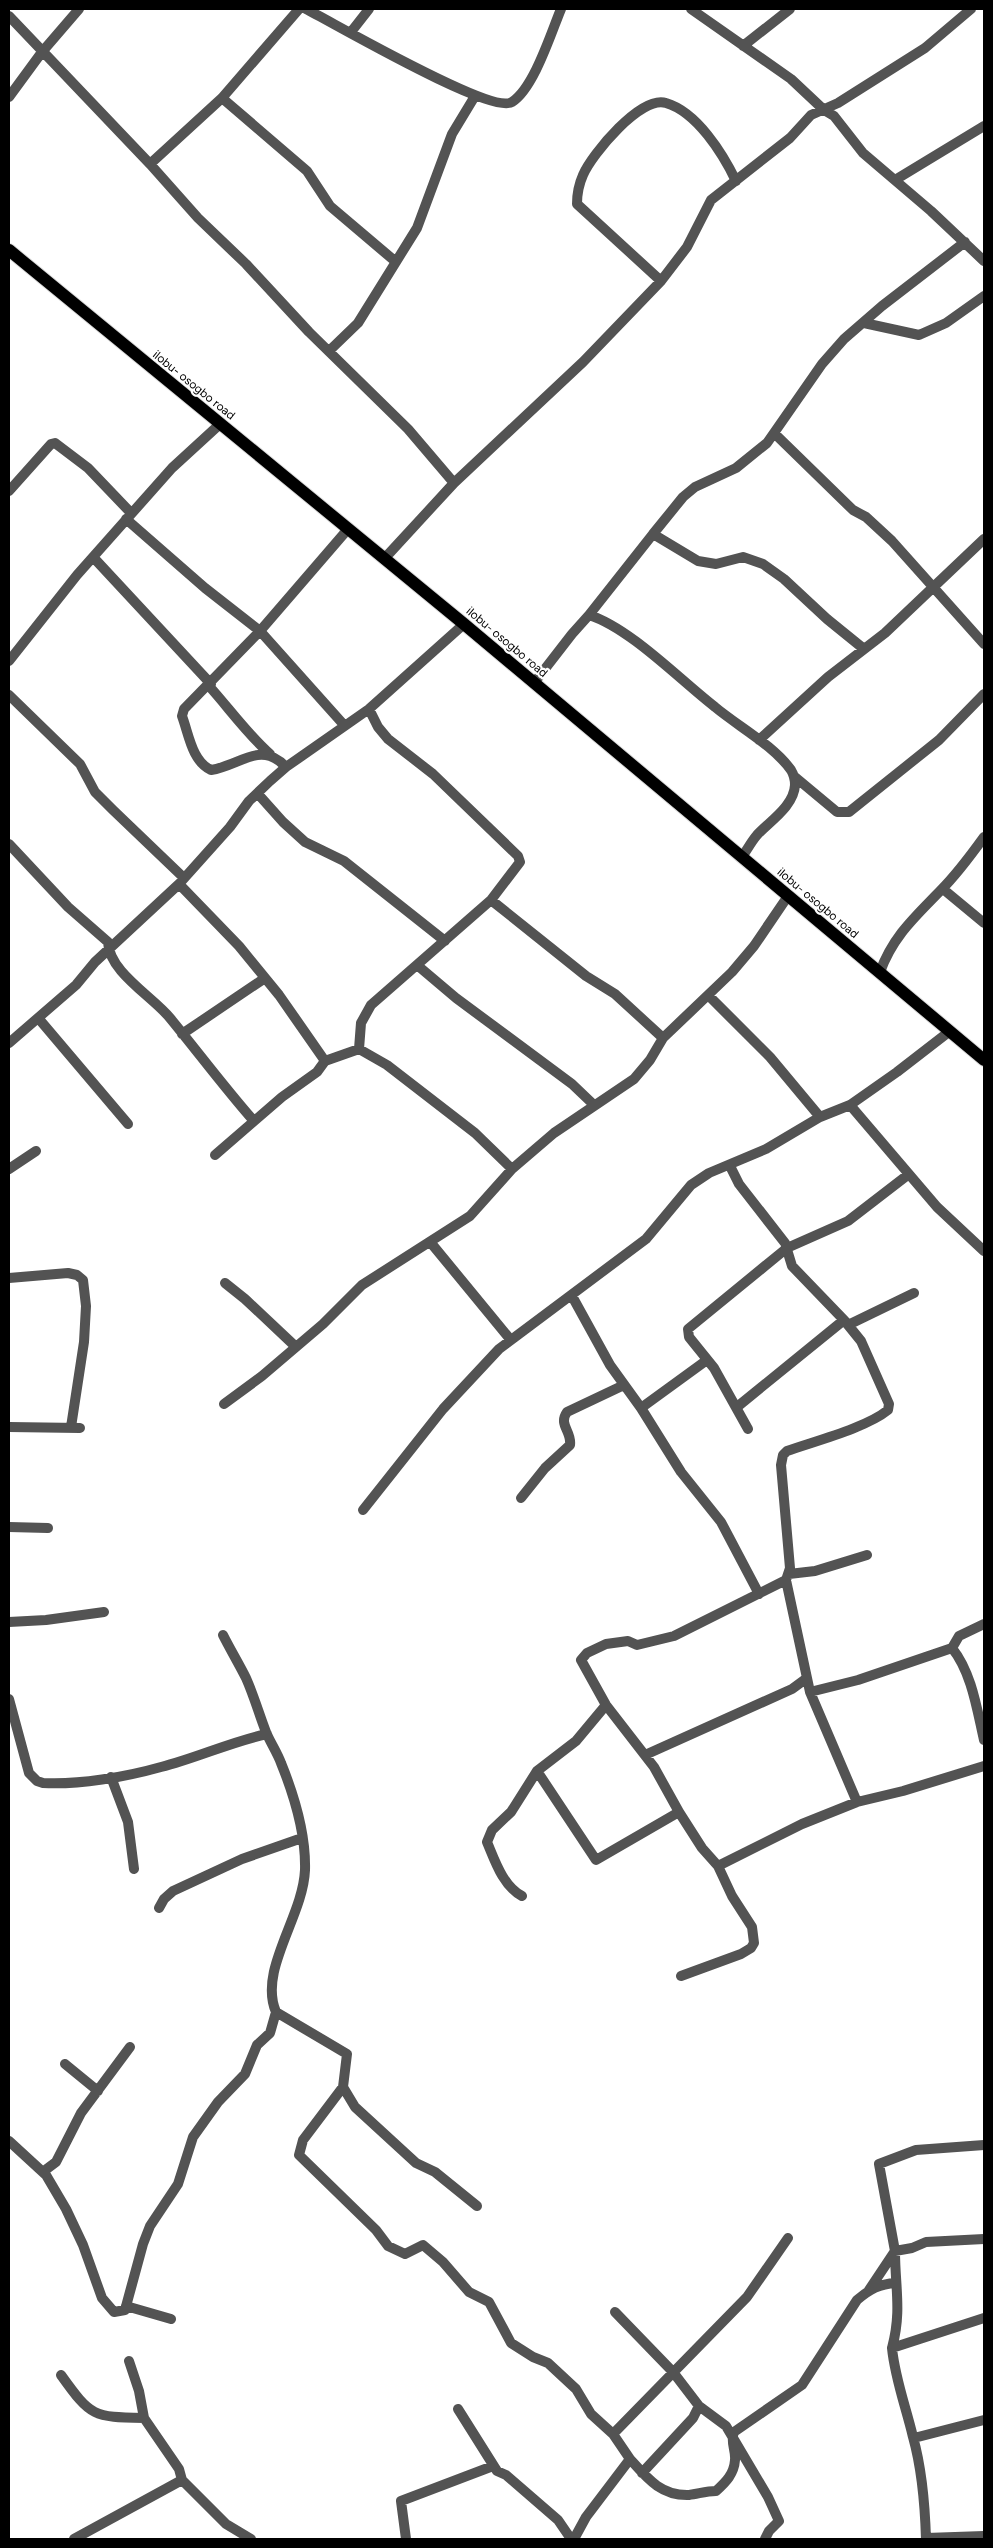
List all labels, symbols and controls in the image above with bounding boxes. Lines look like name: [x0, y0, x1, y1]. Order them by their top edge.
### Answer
street label: ilobu- osogbo road: [150, 348, 238, 422]
street label: ilobu- osogbo road: [464, 604, 550, 680]
street label: ilobu- osogbo road: [775, 865, 861, 941]

